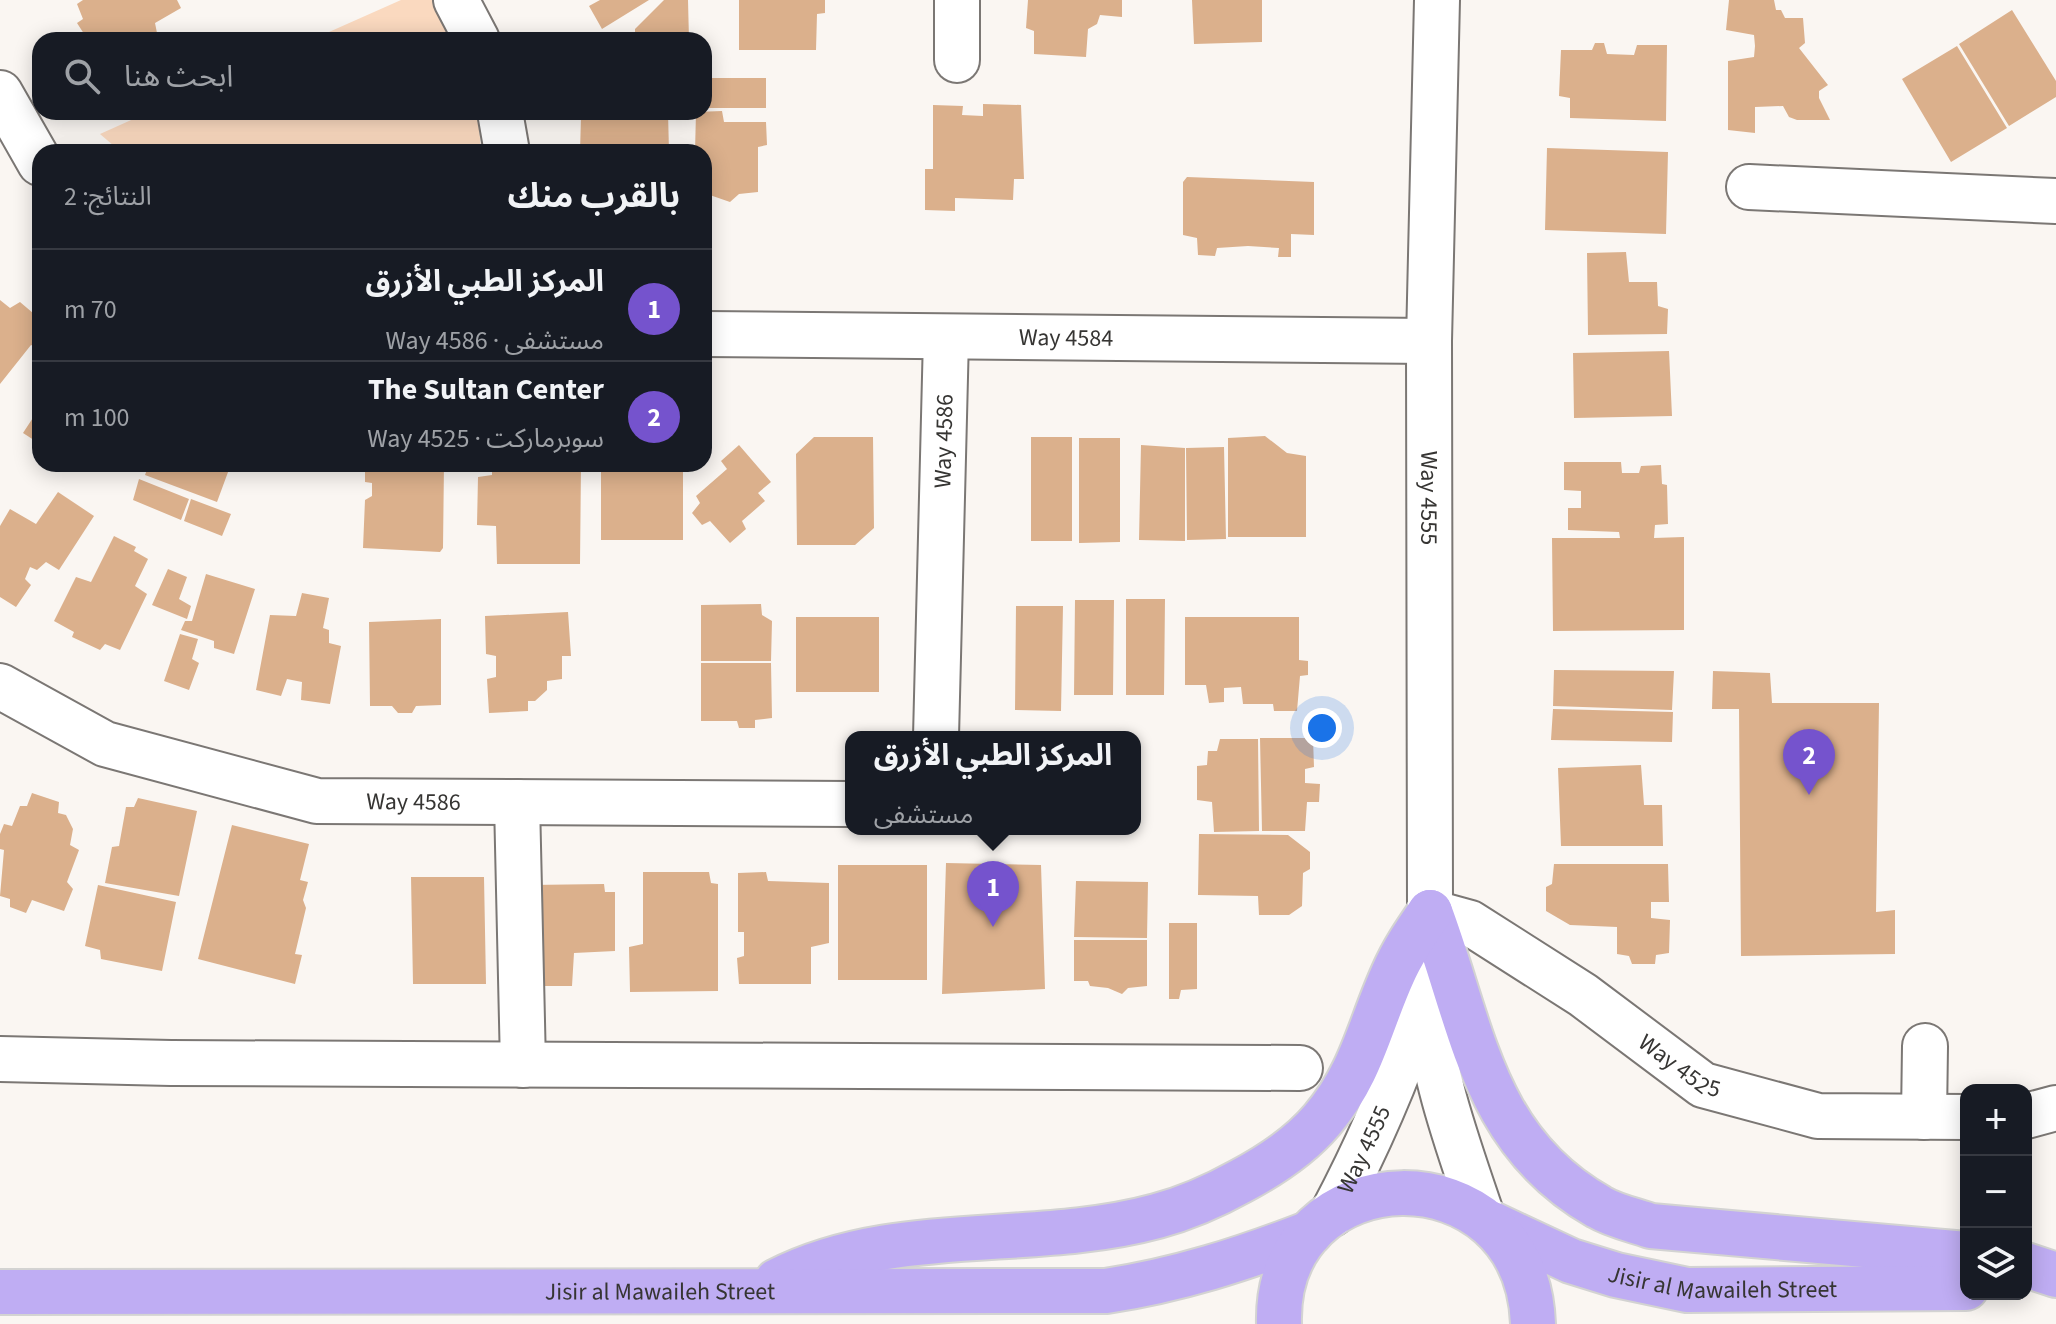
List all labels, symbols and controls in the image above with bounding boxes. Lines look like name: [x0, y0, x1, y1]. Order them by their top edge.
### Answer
search box: [32, 32, 712, 120]
icon: search: [60, 54, 104, 98]
text: ابحث هنا: [124, 55, 233, 98]
text: بالقرب منك: [507, 172, 680, 221]
text: النتائج: 2: [64, 178, 152, 215]
text: المركز الطبي الأزرق: [366, 260, 604, 303]
text: 70 m: [64, 291, 117, 328]
text: 1: [647, 291, 661, 328]
street label: Way 4584: [1019, 320, 1113, 355]
text: مستشفى · Way 4586: [385, 322, 604, 359]
text: The Sultan Center: [368, 368, 604, 411]
street label: Way 4586: [925, 393, 962, 489]
text: 100 m: [64, 399, 130, 436]
text: 2: [647, 399, 661, 436]
text: سوبرماركت · Way 4525: [367, 420, 604, 457]
street label: Way 4555: [1412, 451, 1447, 545]
your location: [1302, 708, 1342, 748]
pin: 2: [1783, 729, 1835, 795]
popup: [845, 731, 1141, 835]
text: المركز الطبي الأزرق: [874, 734, 1112, 777]
street label: Way 4586: [366, 784, 461, 819]
text: مستشفى: [874, 796, 973, 833]
pin: 1: [967, 861, 1019, 927]
street label: Way 4525: [1631, 1025, 1725, 1107]
map controls: [1960, 1084, 2032, 1300]
button: +: [1960, 1084, 2032, 1156]
street label: Way 4555: [1328, 1100, 1400, 1200]
button: −: [1960, 1156, 2032, 1228]
button: layers: [1960, 1228, 2032, 1300]
street label: Jisir al Mawaileh Street: [1604, 1256, 1837, 1309]
street label: Jisir al Mawaileh Street: [545, 1274, 775, 1309]

